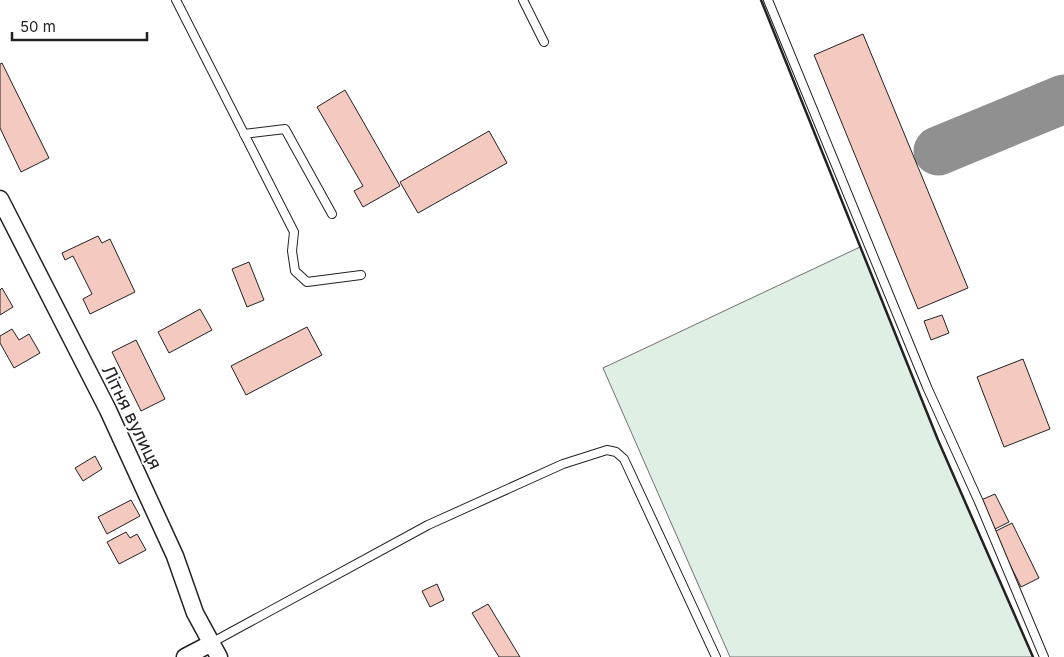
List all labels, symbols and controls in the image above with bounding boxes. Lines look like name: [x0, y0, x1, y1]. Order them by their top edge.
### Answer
scale bar: [12, 10, 148, 42]
text: 50 m: [20, 17, 56, 36]
street label: Літня вулиця: [98, 361, 166, 473]

